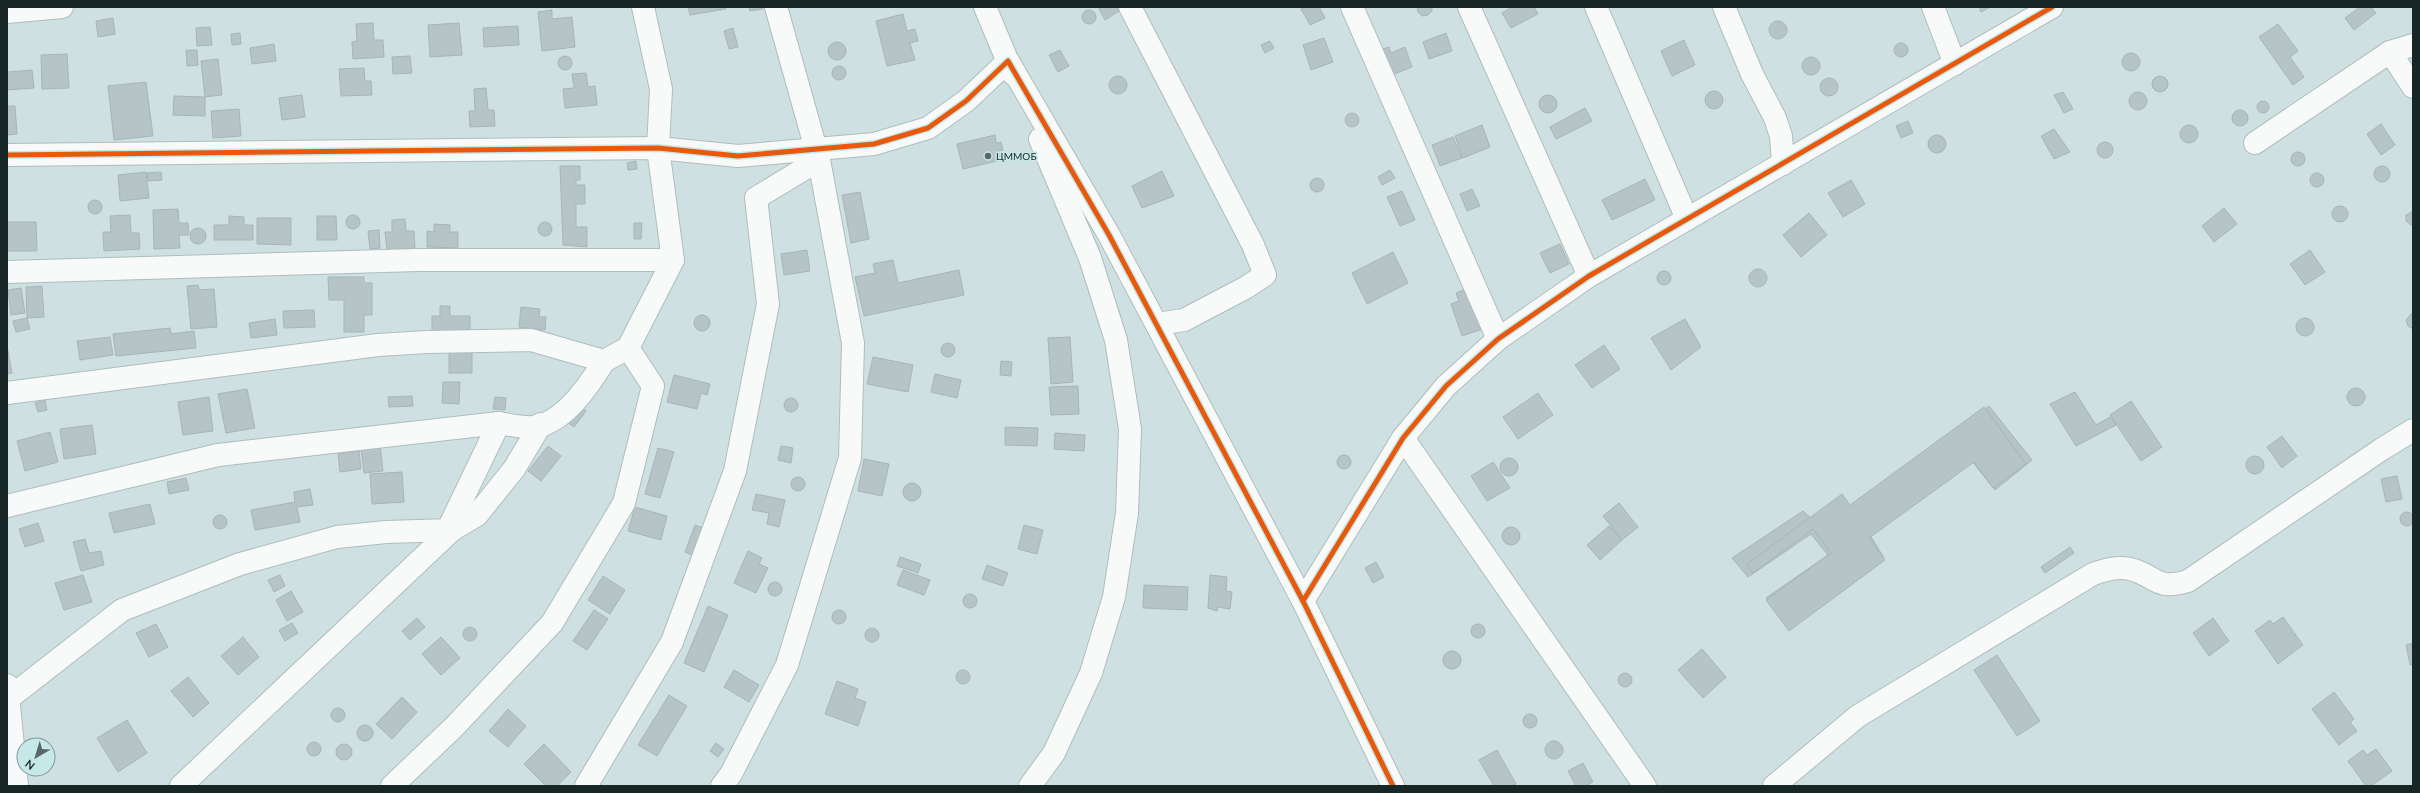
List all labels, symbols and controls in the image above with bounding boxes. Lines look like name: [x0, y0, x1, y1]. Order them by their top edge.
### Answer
place label: ЦММОБ: [996, 150, 1037, 162]
marker: ЦММОБ: [983, 151, 993, 161]
north arrow: [16, 737, 56, 777]
text: N: [22, 758, 37, 773]

